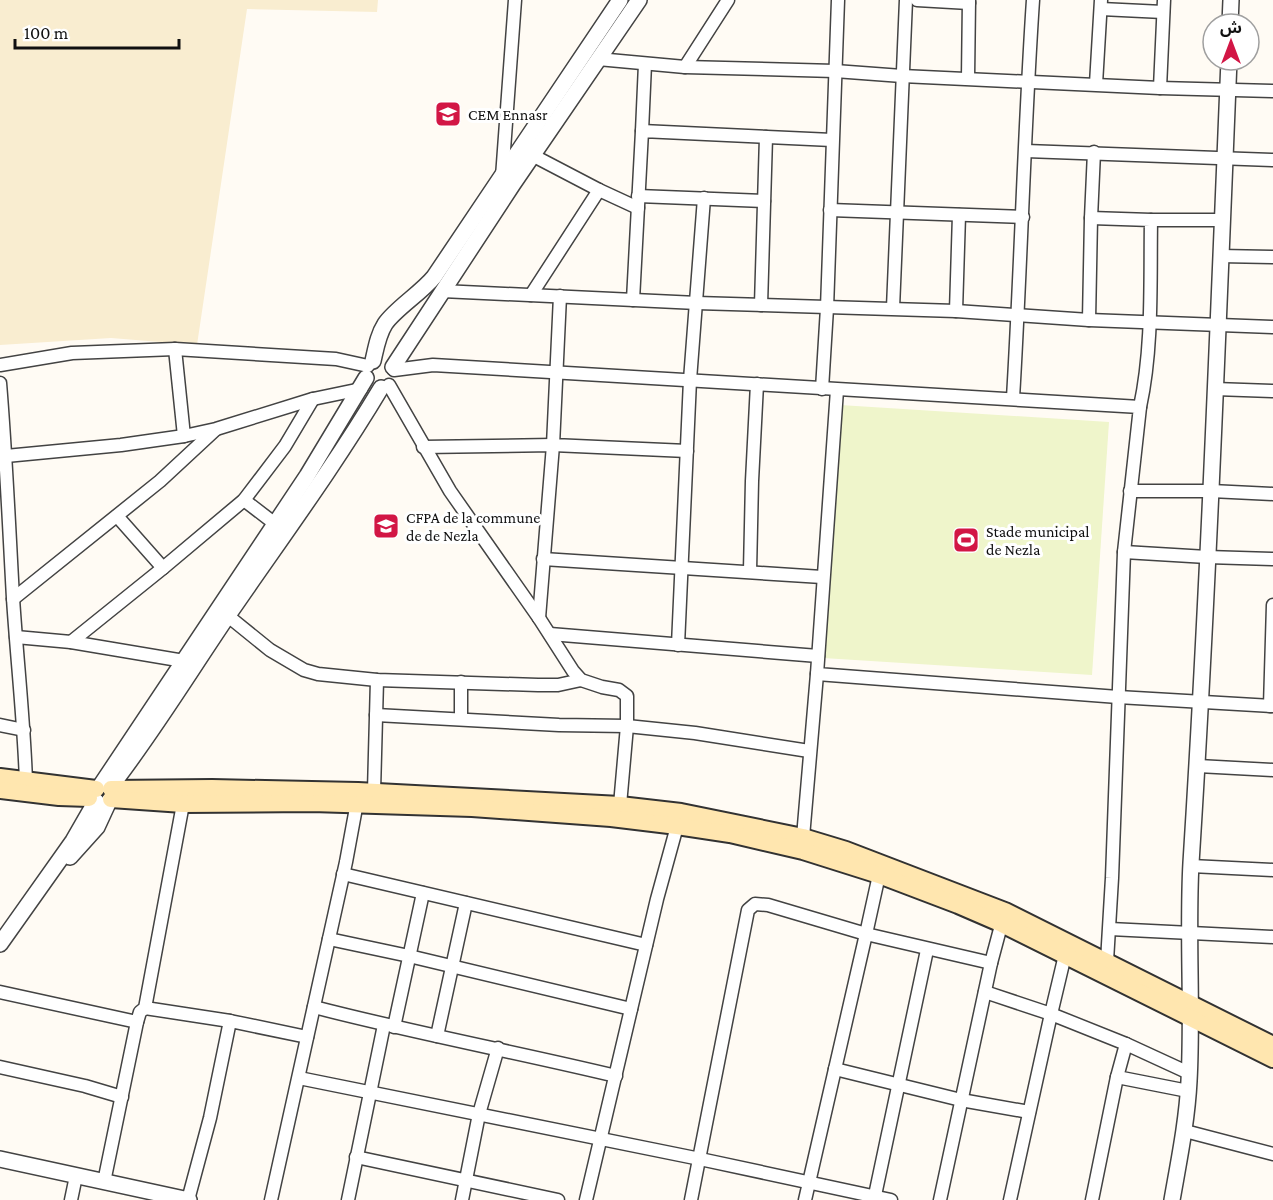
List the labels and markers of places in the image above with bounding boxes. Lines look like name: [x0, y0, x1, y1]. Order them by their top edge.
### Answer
school or university icon: CEM Ennasr: [433, 99, 463, 129]
place label: CEM Ennasr: [468, 106, 548, 123]
place label: CFPA de la commune de de Nezla: [406, 509, 540, 544]
school or university icon: CFPA de la commune de de Nezla: [371, 511, 401, 541]
place label: Stade municipal de Nezla: [986, 523, 1090, 558]
sports icon: Stade municipal de Nezla: [951, 525, 981, 555]

